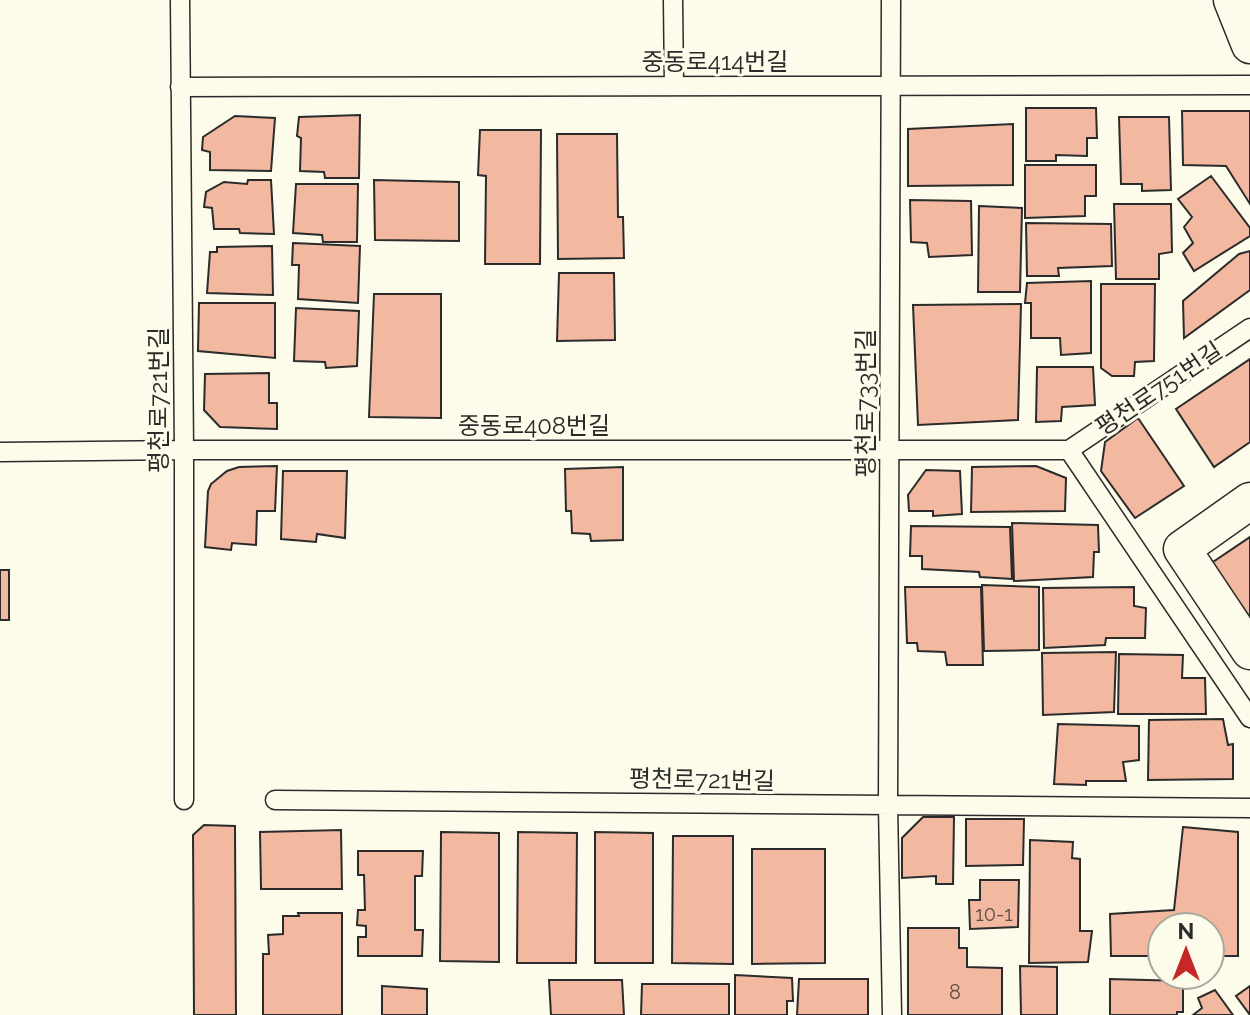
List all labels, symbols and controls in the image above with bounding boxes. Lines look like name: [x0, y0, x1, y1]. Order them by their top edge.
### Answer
street label: 중동로414번길: [642, 47, 788, 76]
street label: 평천로721번길: [144, 327, 173, 473]
street label: 평천로733번길: [851, 329, 880, 477]
street label: 평천로751번길: [1090, 336, 1227, 441]
street label: 중동로408번길: [458, 411, 610, 440]
street label: 평천로721번길: [629, 764, 775, 795]
house number: 10-1: [975, 902, 1013, 926]
north arrow: [1146, 911, 1226, 991]
text: N: [1178, 918, 1194, 944]
house number: 8: [949, 980, 961, 1004]

